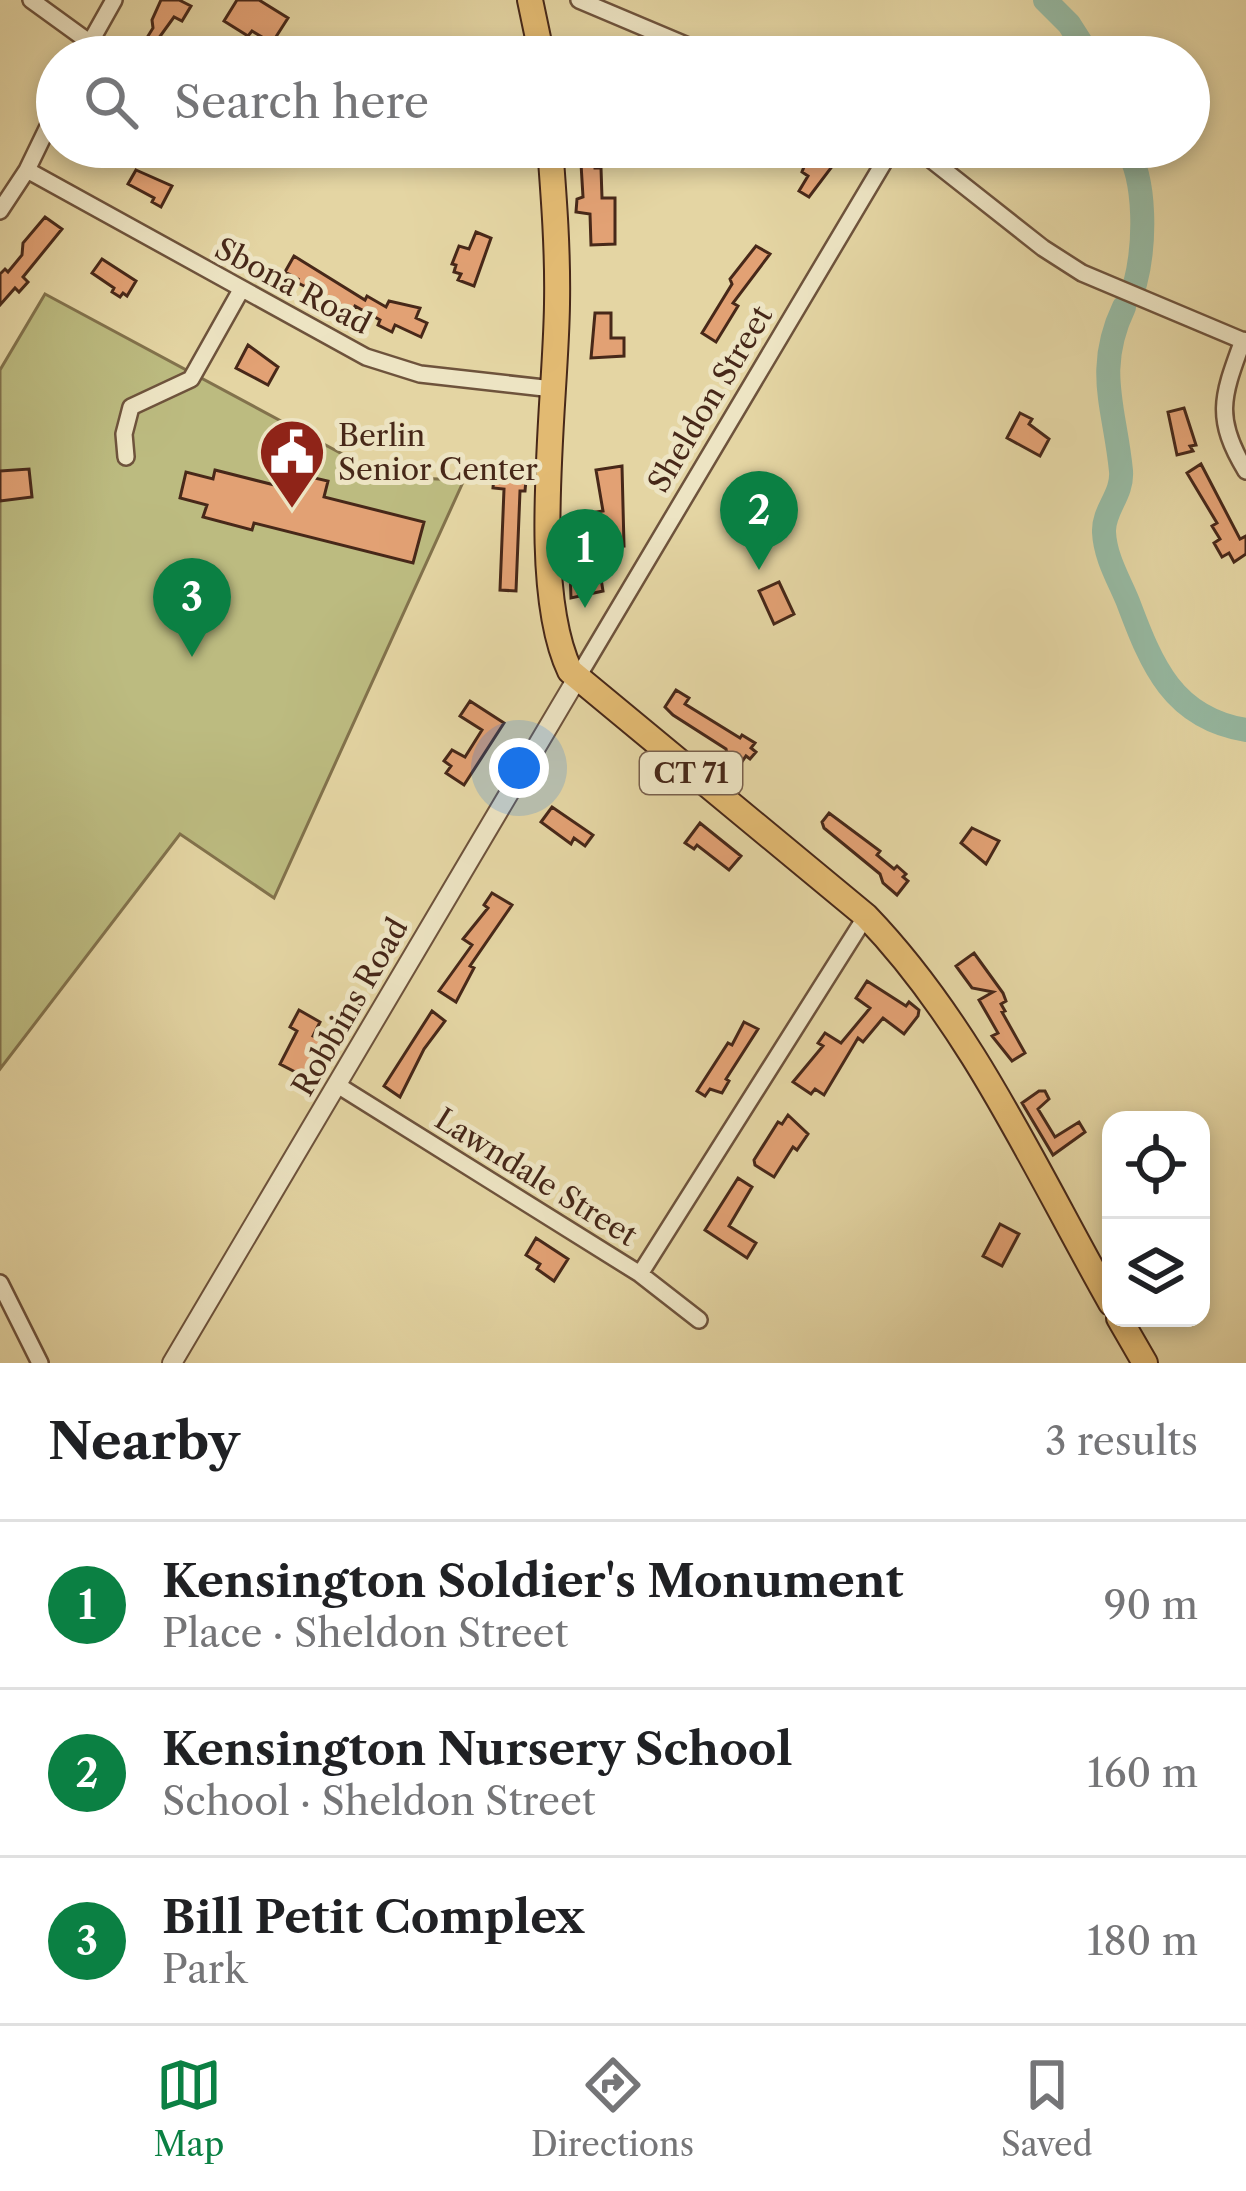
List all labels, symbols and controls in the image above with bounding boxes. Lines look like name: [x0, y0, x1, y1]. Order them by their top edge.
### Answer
search box: [36, 36, 1210, 168]
icon: search: [78, 69, 144, 135]
text: Search here: [174, 74, 429, 130]
street label: Sbona Road: [209, 230, 377, 342]
street label: Sheldon Street: [640, 299, 780, 499]
public building icon: Berlin Senior Center: [257, 417, 327, 511]
place label: Berlin Senior Center: [338, 417, 538, 488]
pin: 2: [720, 471, 798, 570]
pin: 1: [546, 509, 624, 608]
pin: 3: [153, 558, 231, 657]
your location: [489, 738, 549, 798]
road number: CT 71: [640, 752, 742, 794]
street label: Robbins Road: [284, 911, 416, 1103]
street label: Lawndale Street: [428, 1100, 644, 1254]
map controls: [1102, 1111, 1210, 1327]
button: locate: [1102, 1111, 1210, 1219]
button: layers: [1102, 1219, 1210, 1327]
text: Nearby: [48, 1410, 240, 1472]
text: 3 results: [1045, 1417, 1198, 1465]
text: Kensington Soldier's Monument: [162, 1553, 904, 1609]
text: 1: [78, 1581, 96, 1629]
text: 90 m: [1104, 1581, 1198, 1629]
text: Place · Sheldon Street: [162, 1609, 568, 1657]
text: Kensington Nursery School: [162, 1721, 792, 1777]
text: 2: [75, 1749, 99, 1797]
text: 160 m: [1087, 1749, 1198, 1797]
text: School · Sheldon Street: [162, 1777, 596, 1825]
text: Bill Petit Complex: [162, 1889, 585, 1945]
text: 3: [76, 1917, 98, 1965]
text: 180 m: [1087, 1917, 1198, 1965]
text: Park: [162, 1945, 247, 1993]
tab: Map: [153, 2052, 224, 2165]
tab: Directions: [531, 2052, 694, 2165]
tab: Saved: [1001, 2052, 1093, 2165]

